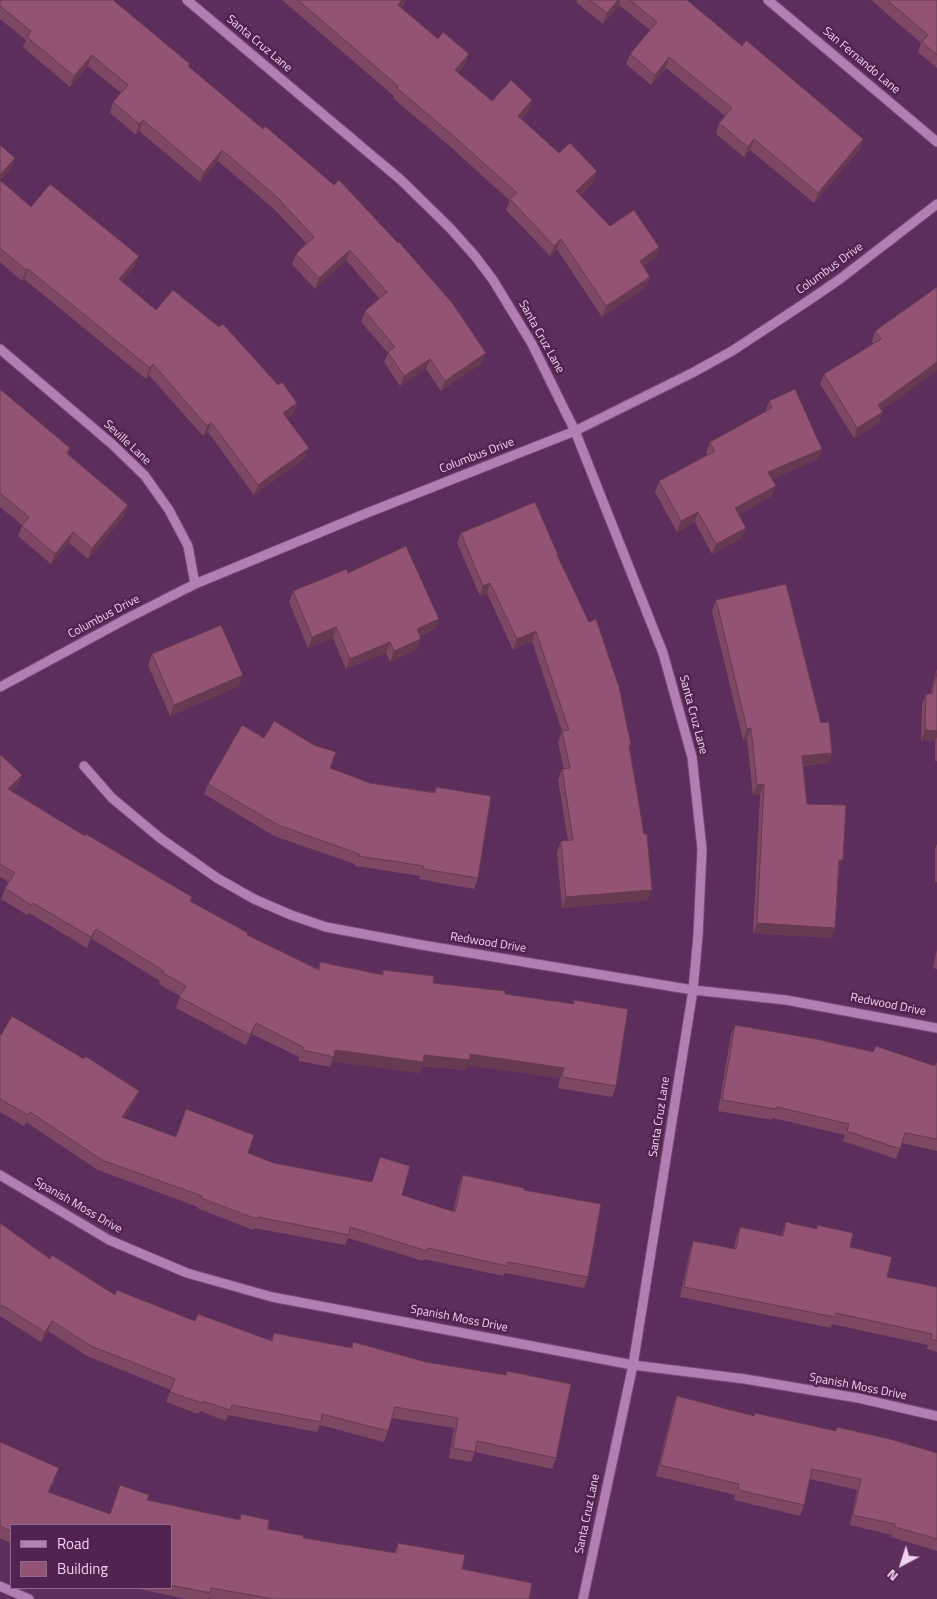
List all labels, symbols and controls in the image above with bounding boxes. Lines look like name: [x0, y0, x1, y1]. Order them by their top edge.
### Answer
street label: Santa Cruz Lane: [223, 12, 295, 76]
street label: San Fernando Lane: [819, 25, 903, 97]
street label: Columbus Drive: [794, 240, 866, 298]
street label: Santa Cruz Lane: [515, 298, 567, 376]
street label: Seville Lane: [100, 417, 154, 469]
street label: Columbus Drive: [438, 435, 516, 477]
street label: Columbus Drive: [66, 592, 142, 642]
street label: Santa Cruz Lane: [676, 674, 710, 756]
street label: Redwood Drive: [449, 930, 527, 956]
street label: Redwood Drive: [849, 991, 927, 1019]
street label: Santa Cruz Lane: [647, 1076, 673, 1158]
street label: Spanish Moss Drive: [32, 1175, 124, 1237]
street label: Spanish Moss Drive: [409, 1302, 509, 1336]
street label: Spanish Moss Drive: [808, 1370, 908, 1404]
street label: Santa Cruz Lane: [573, 1473, 603, 1555]
legend: [10, 1524, 172, 1589]
text: Road: [57, 1532, 89, 1555]
north arrow: [877, 1539, 927, 1589]
text: Building: [57, 1557, 108, 1580]
text: N: [882, 1565, 903, 1587]

